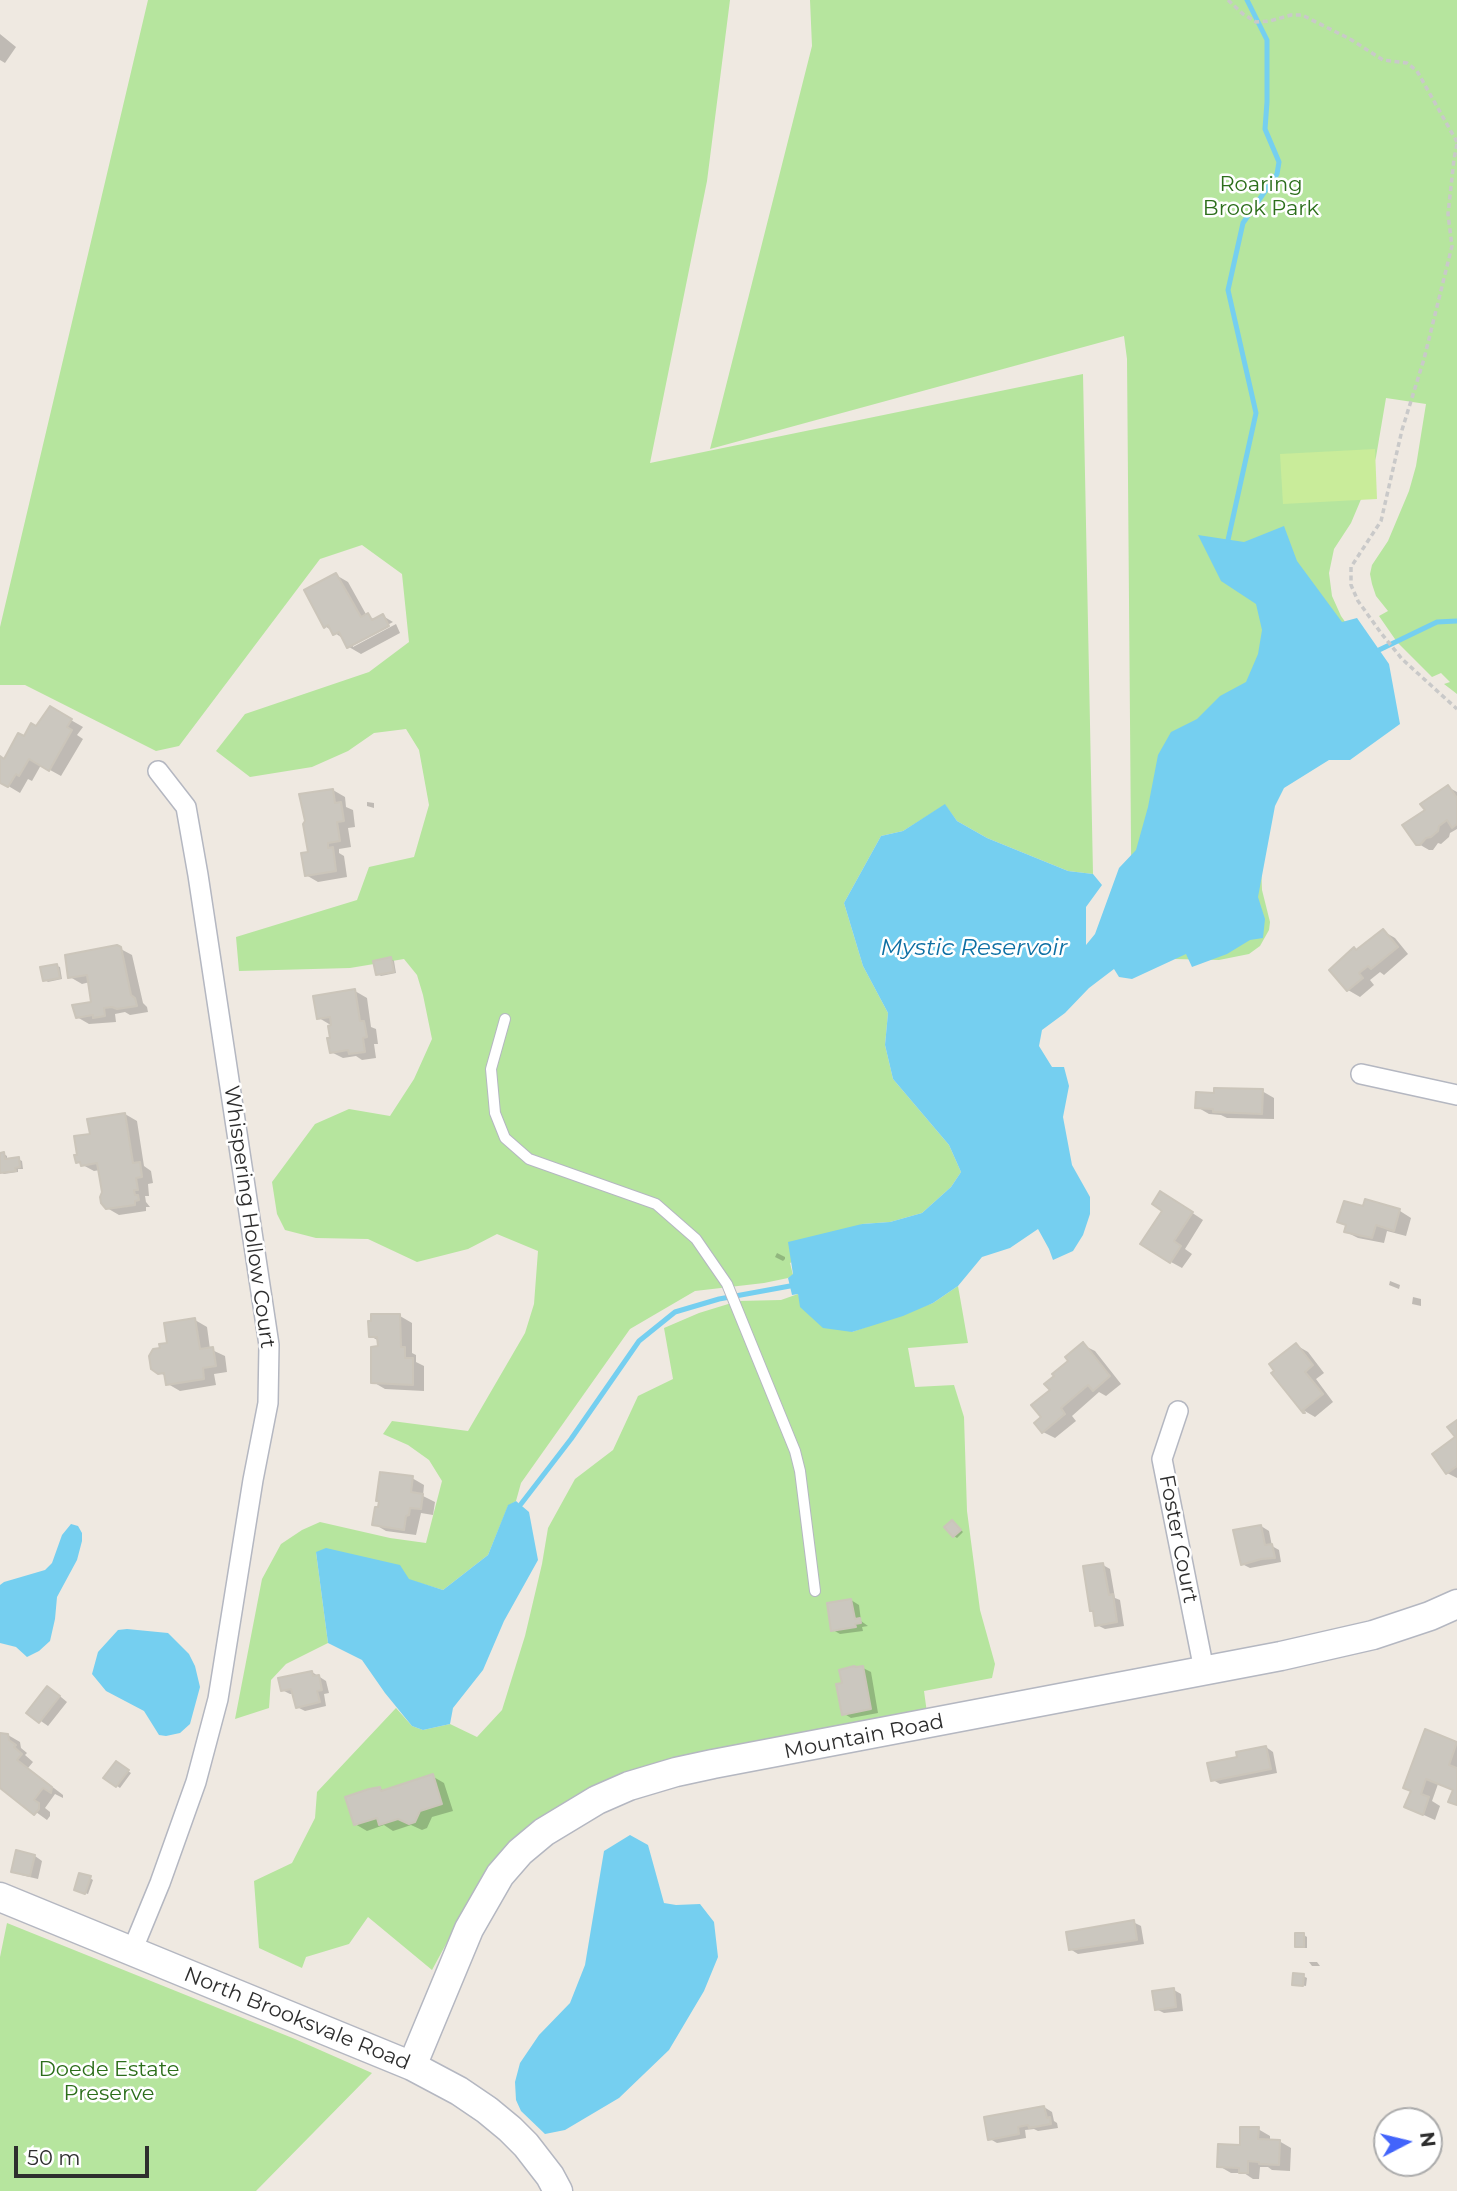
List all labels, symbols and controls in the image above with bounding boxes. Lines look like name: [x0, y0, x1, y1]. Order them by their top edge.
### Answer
park label: Roaring Brook Park: [1203, 172, 1319, 222]
water label: Mystic Reservoir: [880, 934, 1068, 962]
street label: Whispering Hollow Court: [218, 1084, 280, 1350]
street label: Foster Court: [1153, 1473, 1203, 1605]
street label: Mountain Road: [782, 1709, 946, 1765]
street label: North Brooksvale Road: [180, 1962, 414, 2076]
park label: Doede Estate Preserve: [38, 2057, 180, 2107]
north arrow: [1373, 2107, 1443, 2177]
text: N: [1415, 2131, 1440, 2149]
scale bar: [18, 2132, 152, 2176]
text: 50 m: [27, 2145, 81, 2170]

